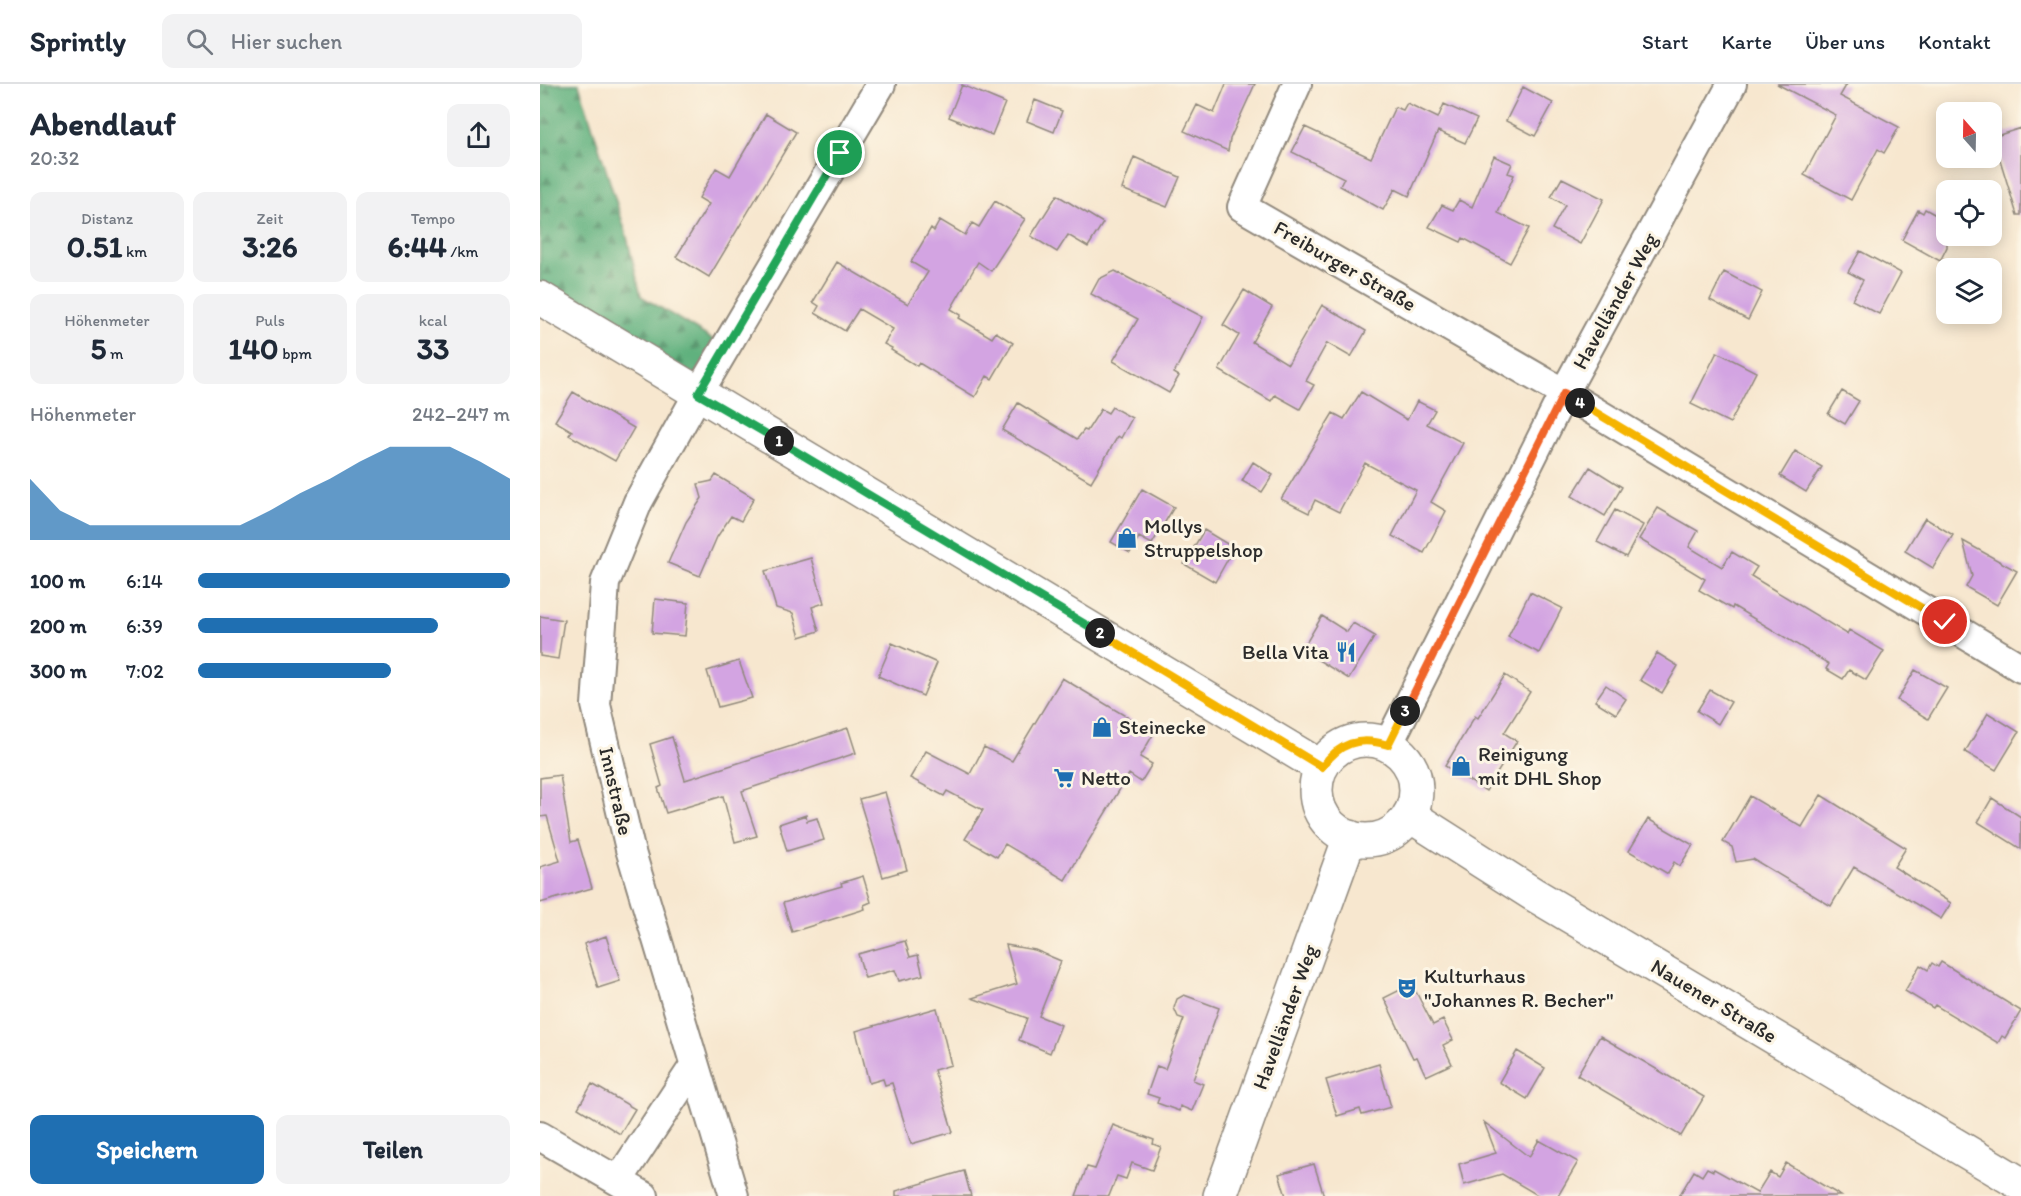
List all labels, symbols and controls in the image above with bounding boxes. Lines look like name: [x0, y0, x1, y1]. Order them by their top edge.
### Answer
search box: [162, 14, 582, 68]
text: Sprintly: [30, 24, 126, 58]
icon: search: [183, 25, 216, 58]
text: Hier suchen: [231, 28, 342, 55]
text: Start: [1642, 29, 1688, 54]
text: Karte: [1721, 29, 1772, 54]
text: Über uns: [1805, 29, 1885, 54]
text: Kontakt: [1918, 29, 1991, 54]
north arrow: [1936, 102, 2002, 168]
map controls: [1936, 102, 2002, 324]
text: Abendlauf: [30, 104, 176, 143]
button: share: [447, 104, 510, 167]
pin: [814, 127, 865, 178]
icon: arrive: [823, 136, 856, 169]
text: 20:32: [30, 146, 79, 170]
button: locate: [1936, 180, 2002, 246]
text: Distanz: [81, 209, 133, 228]
text: Zeit: [257, 209, 283, 228]
text: Tempo: [411, 209, 455, 228]
street label: Freiburger Straße: [1270, 215, 1421, 316]
text: 0.51: [67, 228, 122, 265]
text: 3:26: [242, 228, 298, 265]
text: 6:44: [388, 228, 447, 265]
street label: Havelländer Weg: [1567, 228, 1662, 373]
text: km: [122, 242, 147, 261]
text: /km: [447, 242, 478, 261]
button: layers: [1936, 258, 2002, 324]
text: Höhenmeter: [65, 311, 149, 330]
text: Puls: [255, 311, 285, 330]
text: kcal: [419, 311, 447, 330]
text: 5: [91, 330, 106, 367]
text: 140: [228, 330, 279, 367]
text: 33: [417, 330, 449, 367]
text: m: [106, 344, 123, 363]
text: bpm: [279, 344, 312, 363]
pin: 4: [1565, 388, 1595, 418]
text: 4: [1575, 393, 1585, 412]
text: Höhenmeter: [30, 402, 136, 426]
text: 242–247 m: [412, 402, 510, 426]
pin: 1: [764, 426, 794, 456]
text: 1: [775, 431, 783, 450]
place label: Mollys Struppelshop: [1144, 513, 1263, 562]
shop icon: Mollys Struppelshop: [1115, 526, 1139, 550]
text: 100 m: [30, 569, 85, 593]
text: 6:14: [126, 569, 163, 593]
pin: [1919, 596, 1970, 647]
icon: check: [1928, 605, 1961, 638]
text: 200 m: [30, 614, 86, 638]
text: 6:39: [126, 614, 163, 638]
pin: 2: [1085, 618, 1115, 648]
text: 2: [1096, 623, 1104, 642]
place label: Bella Vita: [1242, 639, 1329, 664]
restaurant icon: Bella Vita: [1334, 640, 1358, 664]
text: 300 m: [30, 659, 87, 683]
text: 7:02: [126, 659, 164, 683]
pin: 3: [1390, 696, 1420, 726]
text: 3: [1401, 701, 1409, 720]
place label: Steinecke: [1119, 714, 1206, 739]
shop icon: Steinecke: [1090, 715, 1114, 739]
place label: Reinigung mit DHL Shop: [1478, 741, 1602, 790]
street label: Innstraße: [594, 744, 639, 838]
shop icon: Reinigung mit DHL Shop: [1449, 754, 1473, 778]
place label: Netto: [1081, 765, 1131, 790]
supermarket icon: Netto: [1052, 766, 1076, 790]
street label: Havelländer Weg: [1247, 941, 1322, 1093]
street label: Nauener Straße: [1647, 953, 1782, 1048]
place label: Kulturhaus "Johannes R. Becher": [1424, 963, 1614, 1012]
theatre icon: Kulturhaus "Johannes R. Becher": [1395, 976, 1419, 1000]
button: Speichern: [30, 1115, 264, 1184]
button: Teilen: [276, 1115, 510, 1184]

